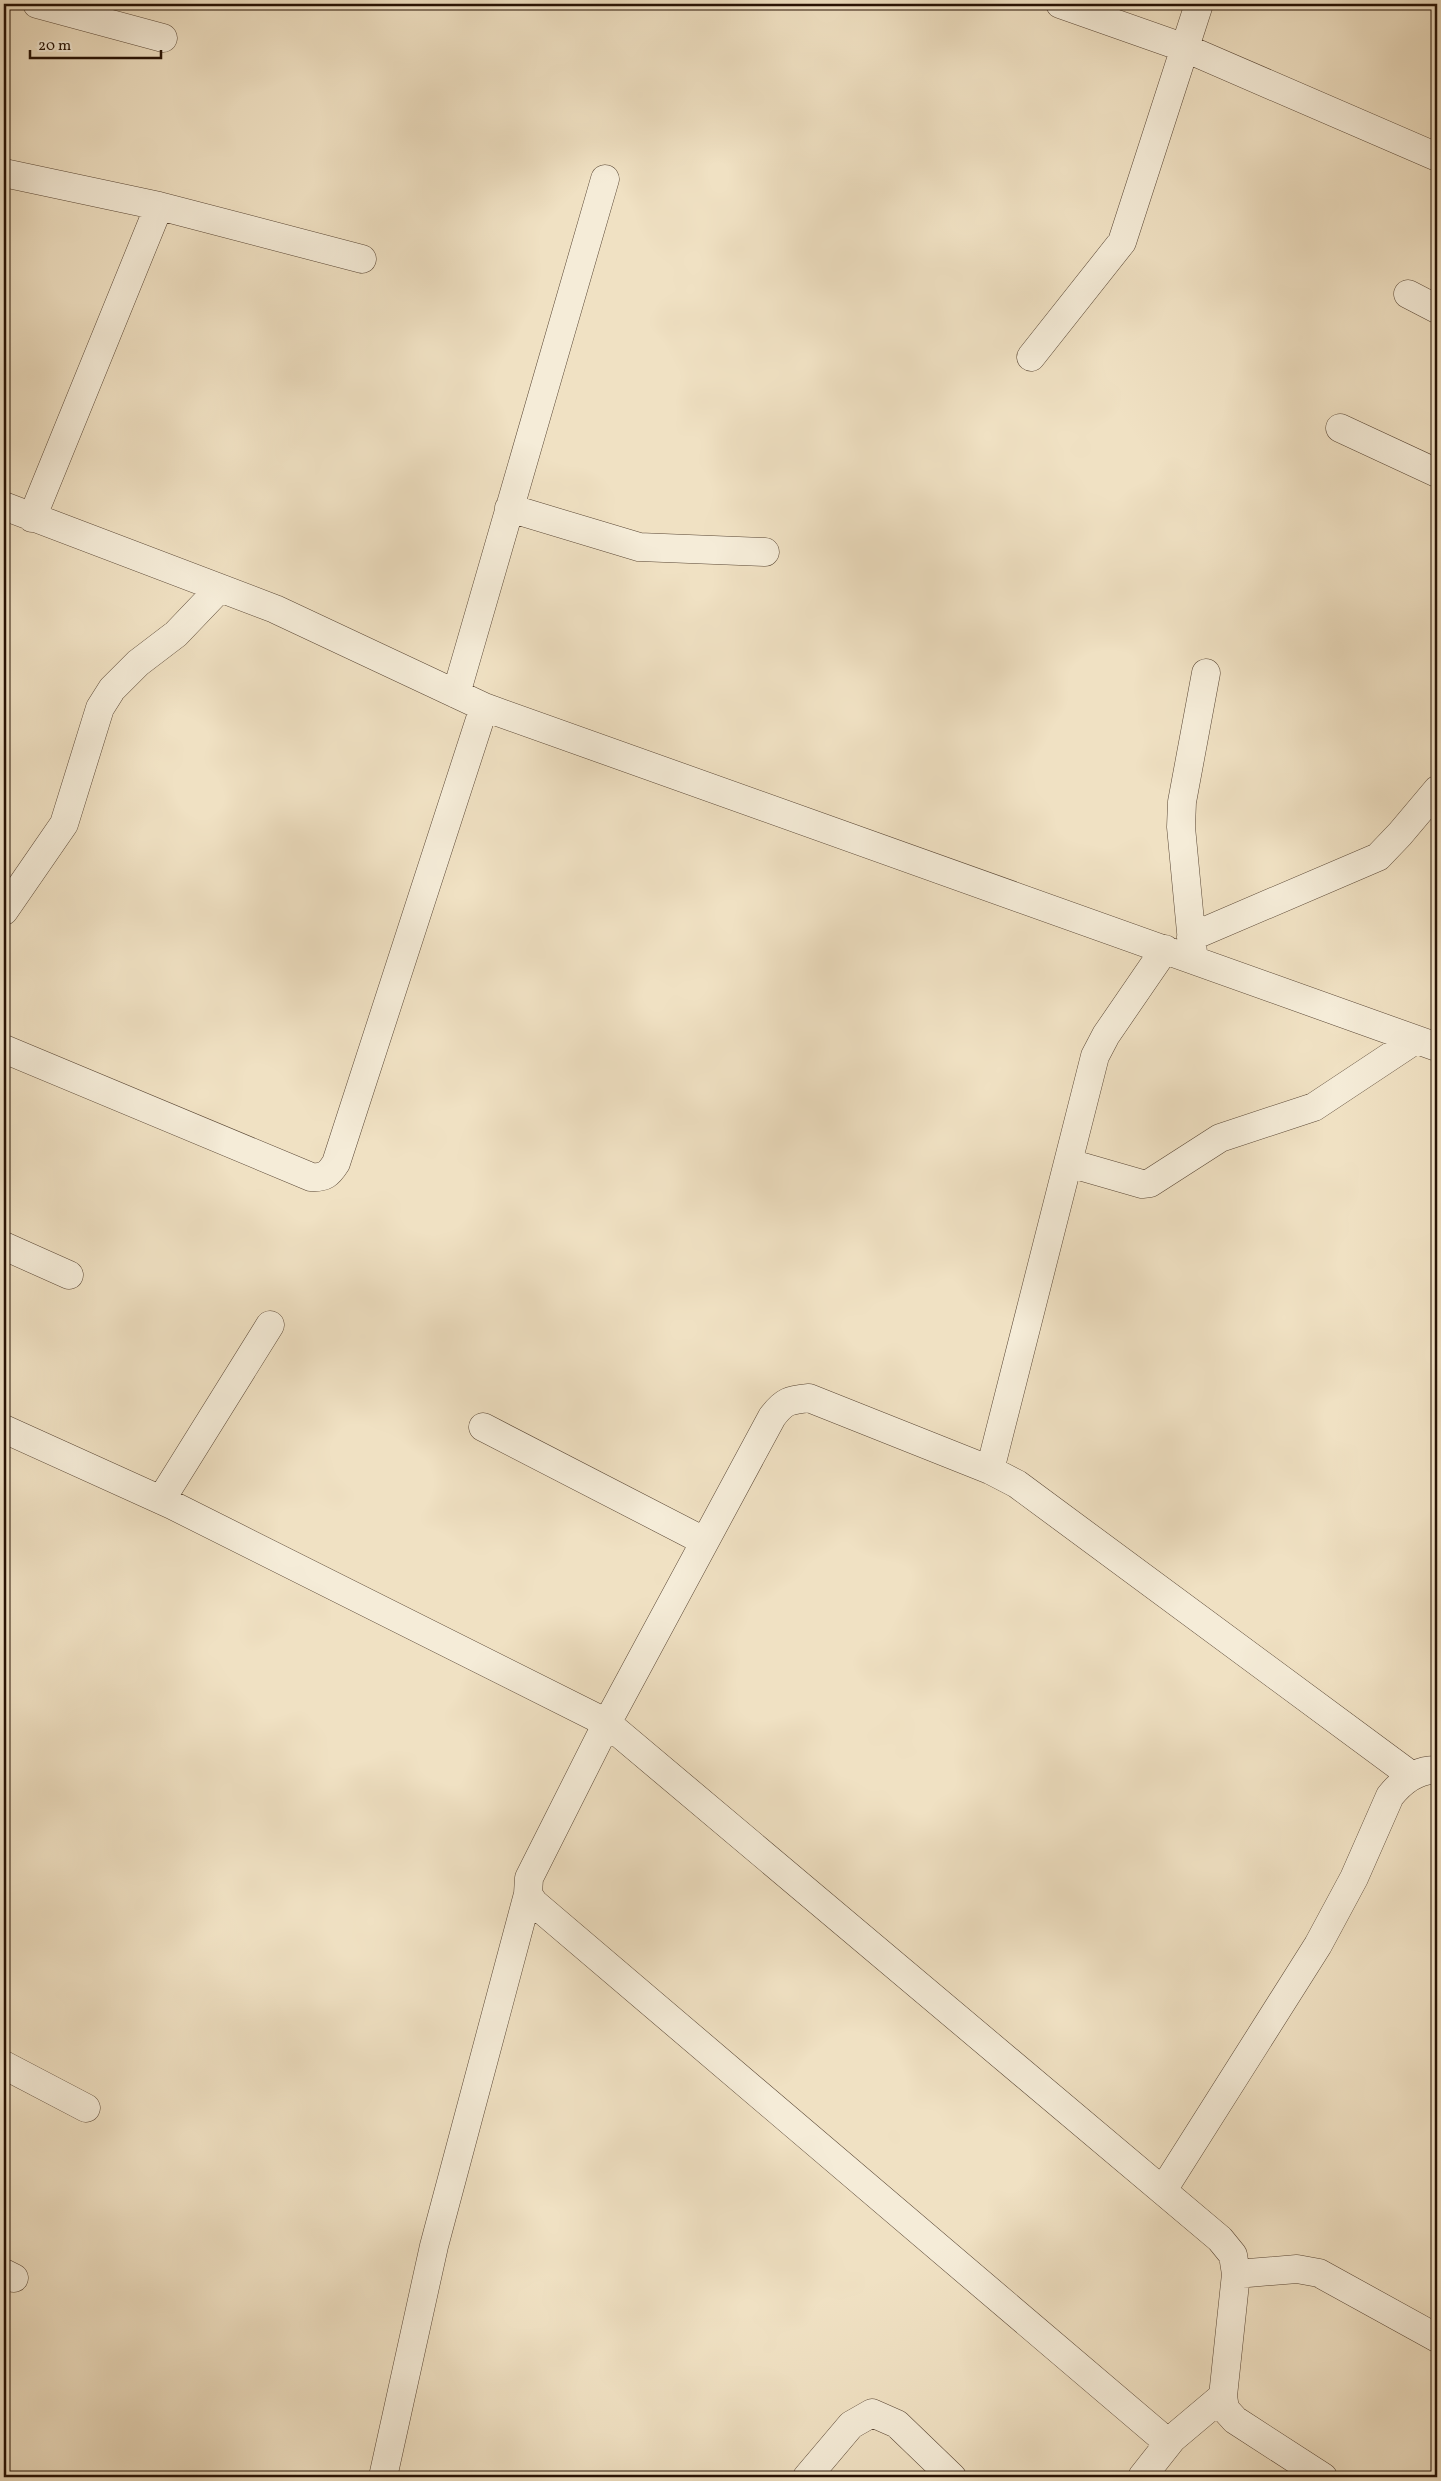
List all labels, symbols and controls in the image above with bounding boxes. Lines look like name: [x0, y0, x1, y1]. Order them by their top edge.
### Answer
scale bar: [30, 28, 161, 60]
text: 20 m: [38, 36, 71, 57]

